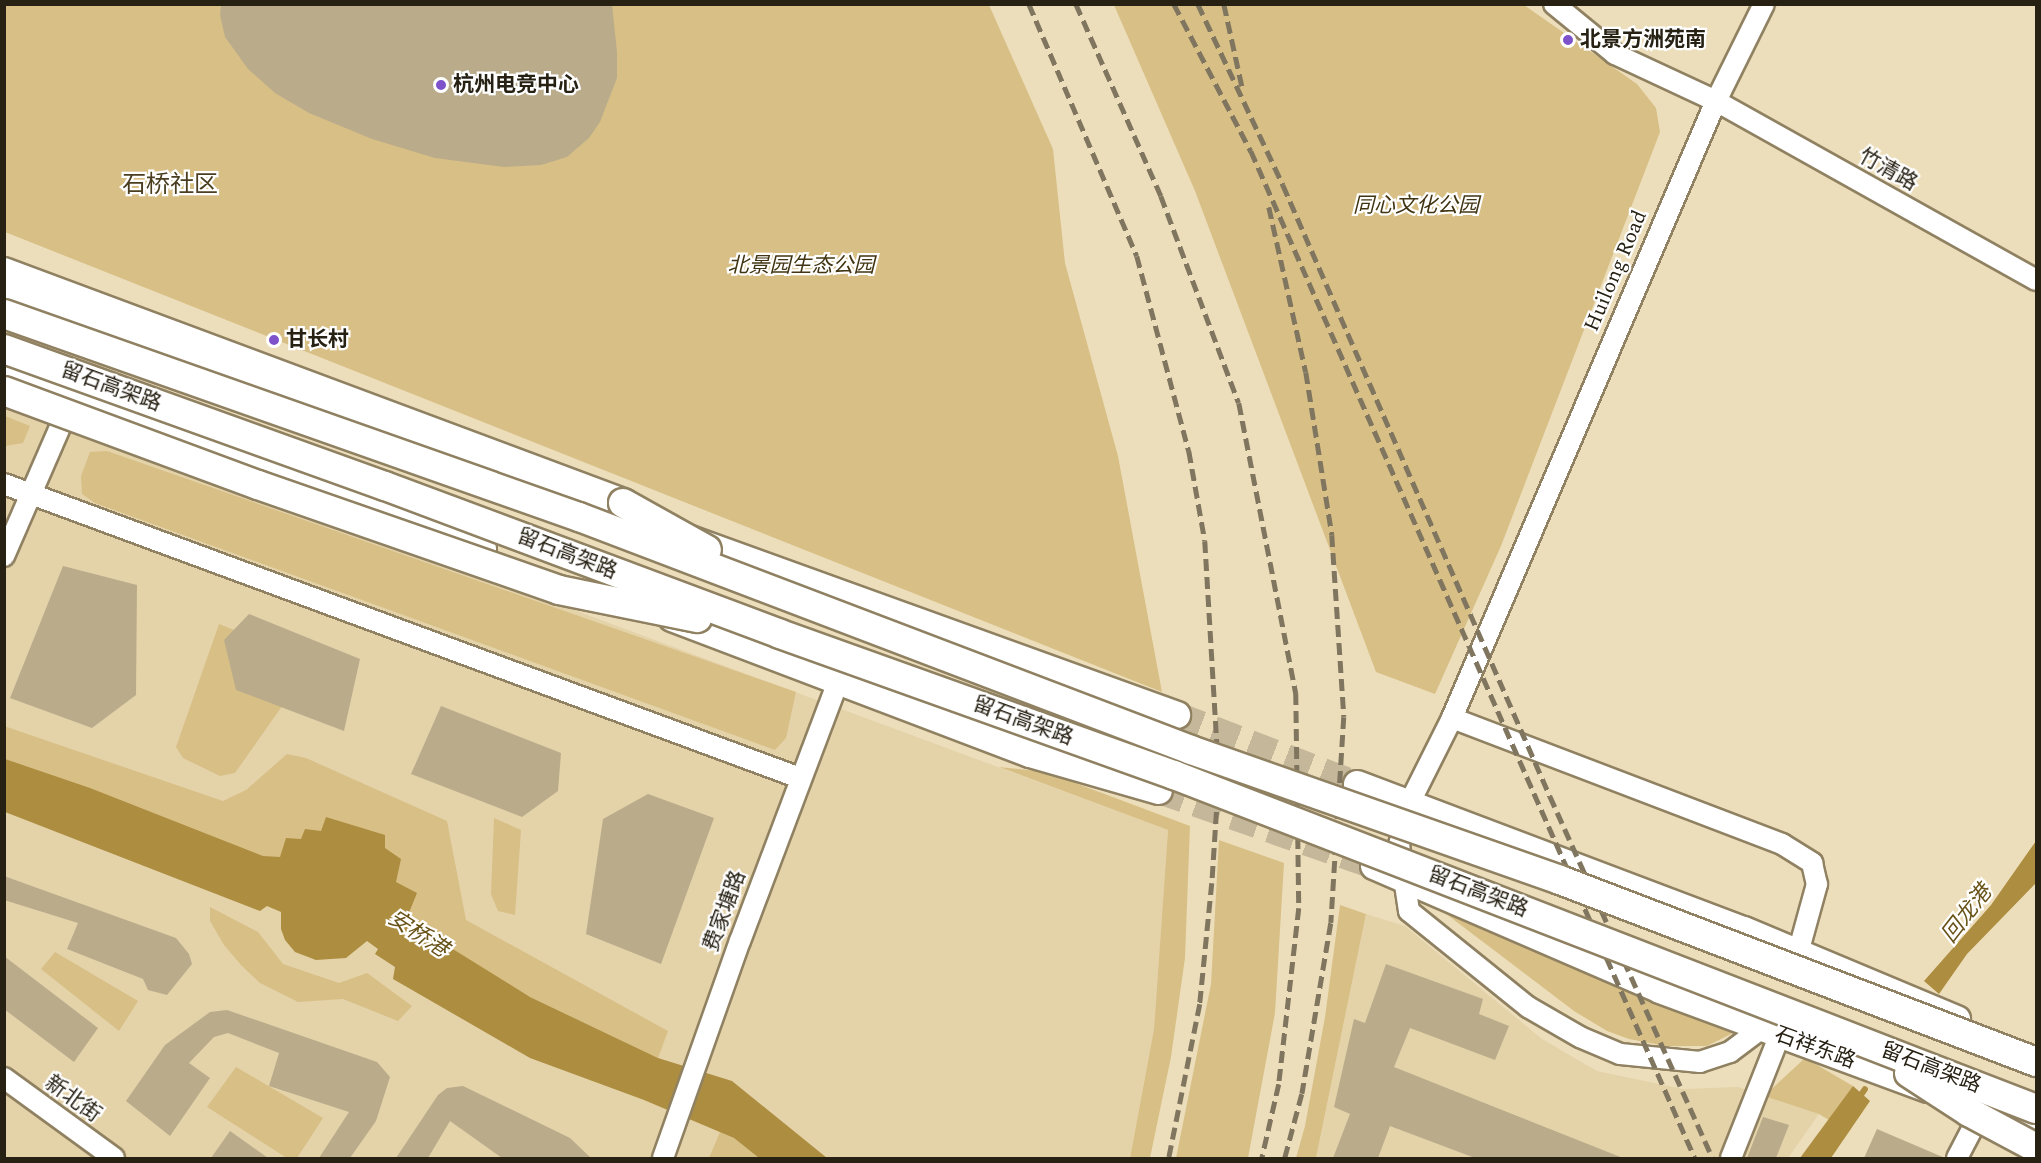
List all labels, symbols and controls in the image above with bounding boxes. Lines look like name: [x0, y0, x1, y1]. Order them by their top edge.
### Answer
place label: 北景方洲苑南: [1580, 27, 1706, 53]
marker: 北景方洲苑南: [1561, 33, 1575, 47]
place label: 杭州电竞中心: [453, 72, 579, 98]
marker: 杭州电竞中心: [434, 78, 448, 92]
street label: 竹清路: [1854, 144, 1922, 196]
district label: 石桥社区: [122, 172, 218, 200]
park label: 同心文化公园: [1353, 193, 1479, 219]
street label: Huilong Road: [1579, 207, 1653, 335]
park label: 北景园生态公园: [728, 253, 874, 279]
place label: 甘长村: [286, 327, 349, 353]
marker: 甘长村: [267, 333, 281, 347]
street label: 留石高架路: [57, 357, 165, 417]
street label: 留石高架路: [513, 523, 621, 585]
street label: 留石高架路: [969, 691, 1077, 751]
street label: 留石高架路: [1424, 861, 1532, 923]
street label: 费家塘路: [699, 867, 751, 955]
water label: 回龙港: [1936, 880, 1998, 948]
water label: 安桥港: [383, 905, 453, 963]
street label: 石祥东路: [1771, 1022, 1859, 1074]
street label: 留石高架路: [1877, 1037, 1985, 1099]
street label: 新北街: [40, 1070, 106, 1128]

